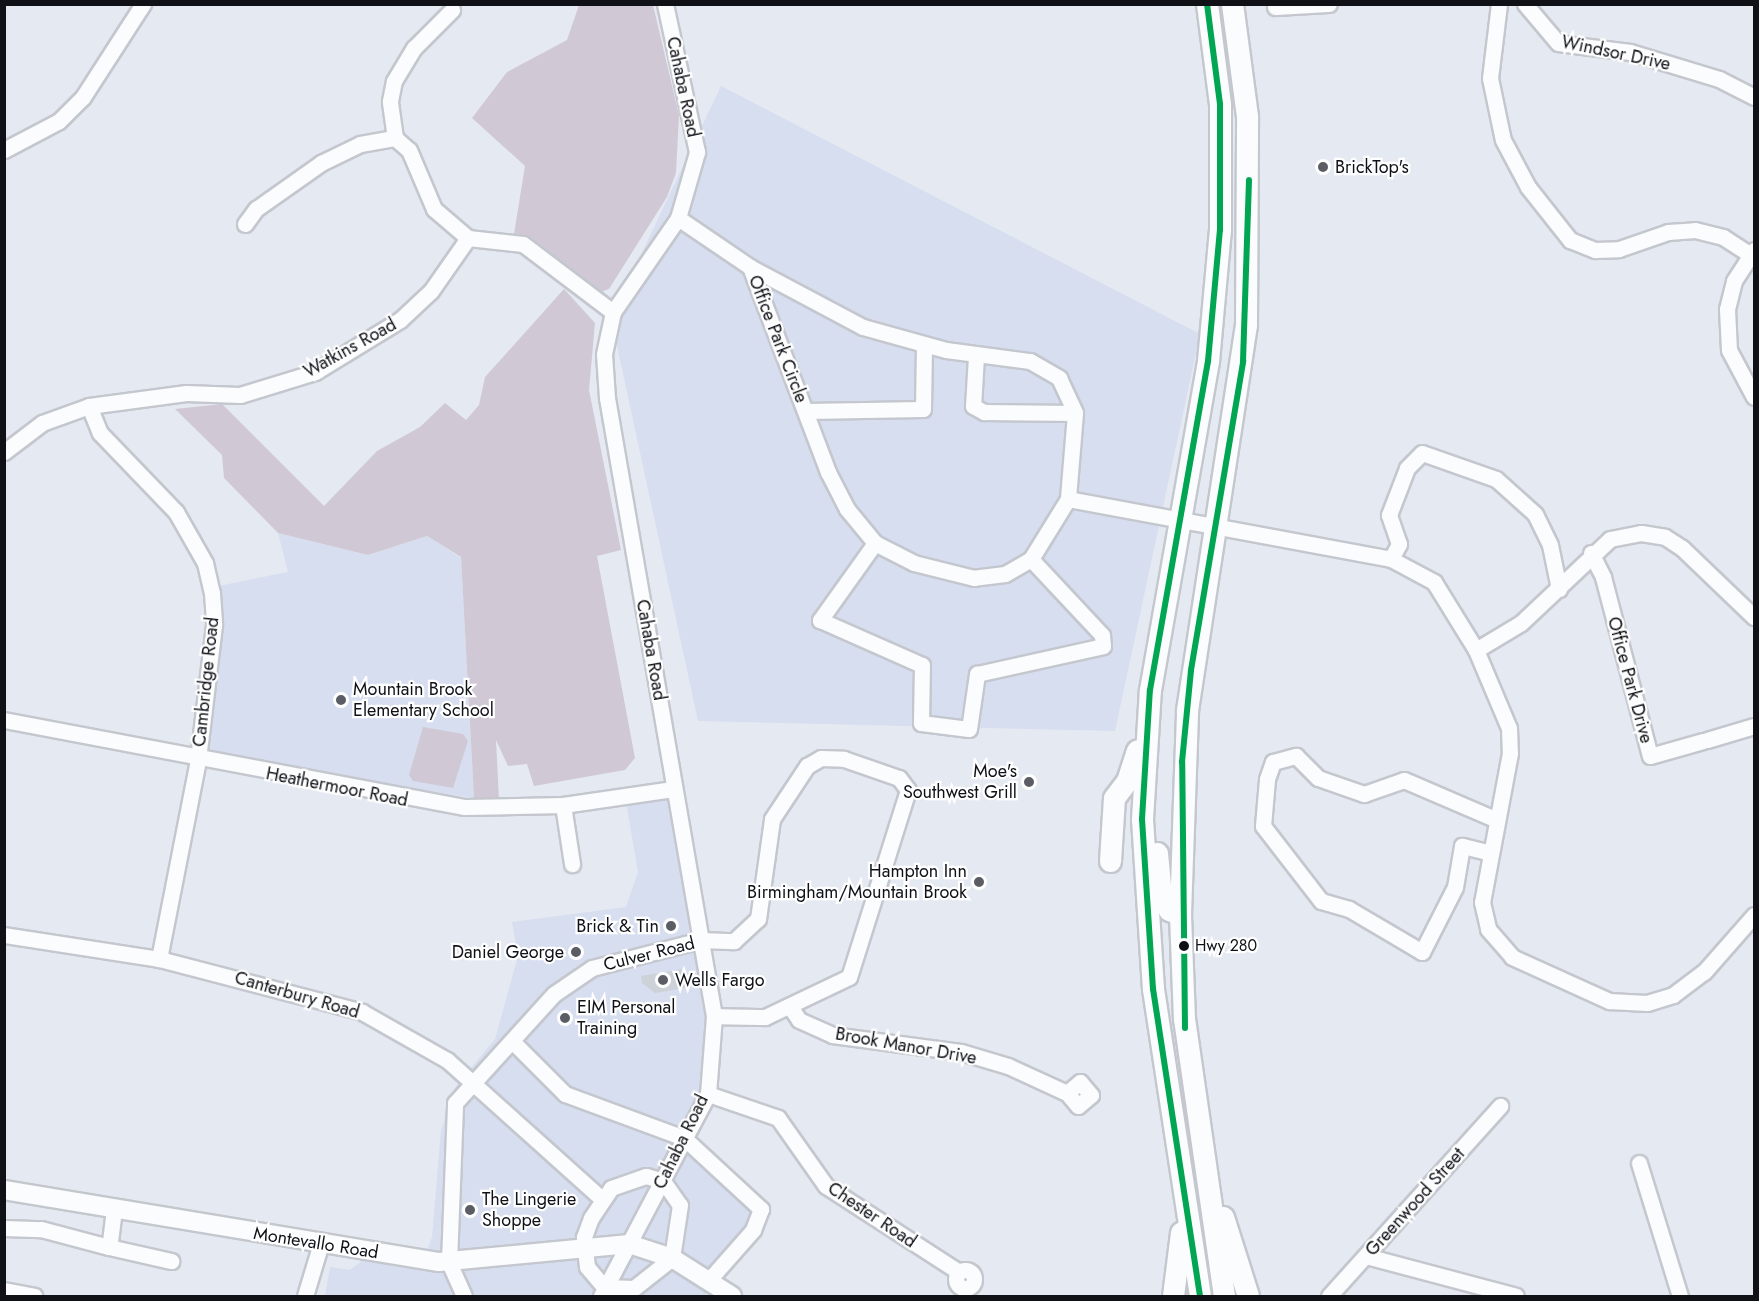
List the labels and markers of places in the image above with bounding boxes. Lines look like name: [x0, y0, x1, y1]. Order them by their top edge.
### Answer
place label: BrickTop's: [1335, 156, 1409, 178]
marker: BrickTop's: [1316, 160, 1330, 174]
place label: Mountain Brook Elementary School: [353, 679, 494, 722]
marker: Mountain Brook Elementary School: [334, 693, 348, 707]
place label: Moe's Southwest Grill: [903, 761, 1017, 804]
marker: Moe's Southwest Grill: [1022, 775, 1036, 789]
place label: Hampton Inn Birmingham/Mountain Brook: [747, 861, 967, 904]
marker: Hampton Inn Birmingham/Mountain Brook: [972, 875, 986, 889]
place label: Brick & Tin: [576, 915, 659, 937]
marker: Brick & Tin: [664, 919, 678, 933]
place label: Hwy 280: [1195, 936, 1257, 956]
marker: Hwy 280: [1178, 940, 1190, 952]
place label: Daniel George: [452, 941, 564, 963]
marker: Daniel George: [569, 945, 583, 959]
place label: Wells Fargo: [675, 969, 765, 991]
marker: Wells Fargo: [656, 973, 670, 987]
place label: EIM Personal Training: [577, 997, 675, 1040]
marker: EIM Personal Training: [558, 1011, 572, 1025]
place label: The Lingerie Shoppe: [482, 1189, 576, 1232]
marker: The Lingerie Shoppe: [463, 1203, 477, 1217]

